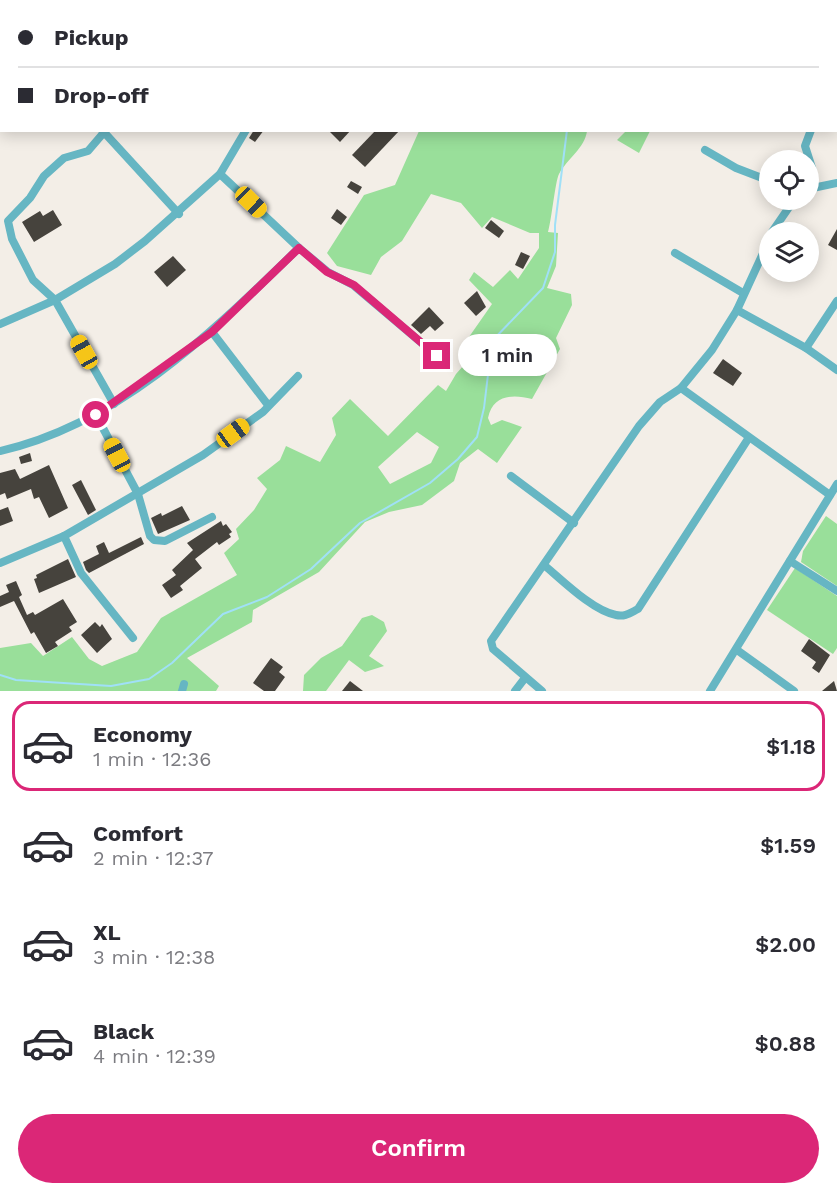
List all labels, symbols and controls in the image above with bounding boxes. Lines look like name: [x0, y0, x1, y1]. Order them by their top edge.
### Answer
text: Pickup: [54, 25, 129, 50]
text: Drop-off: [54, 83, 149, 108]
map controls: [759, 150, 819, 282]
button: locate: [759, 150, 819, 210]
car: [232, 183, 270, 221]
button: layers: [759, 222, 819, 282]
car: [67, 332, 101, 372]
callout: 1 min: [458, 335, 557, 377]
route end: [423, 342, 450, 369]
text: 1 min: [482, 343, 533, 367]
route start: [82, 401, 109, 428]
car: [213, 415, 253, 451]
car: [101, 435, 133, 475]
icon: car: [21, 719, 75, 773]
text: Economy: [93, 722, 192, 747]
text: $1.18: [766, 734, 816, 759]
text: 1 min · 12:36: [93, 747, 211, 771]
icon: car: [21, 818, 75, 872]
text: Comfort: [93, 821, 183, 846]
text: $1.59: [760, 833, 816, 858]
text: 2 min · 12:37: [93, 846, 213, 870]
icon: car: [21, 917, 75, 971]
text: XL: [93, 920, 121, 945]
text: $2.00: [755, 932, 816, 957]
text: 3 min · 12:38: [93, 945, 215, 969]
icon: car: [21, 1016, 75, 1070]
text: Black: [93, 1019, 154, 1044]
text: $0.88: [755, 1031, 816, 1056]
text: 4 min · 12:39: [93, 1044, 216, 1068]
button: Confirm: [18, 1114, 819, 1183]

